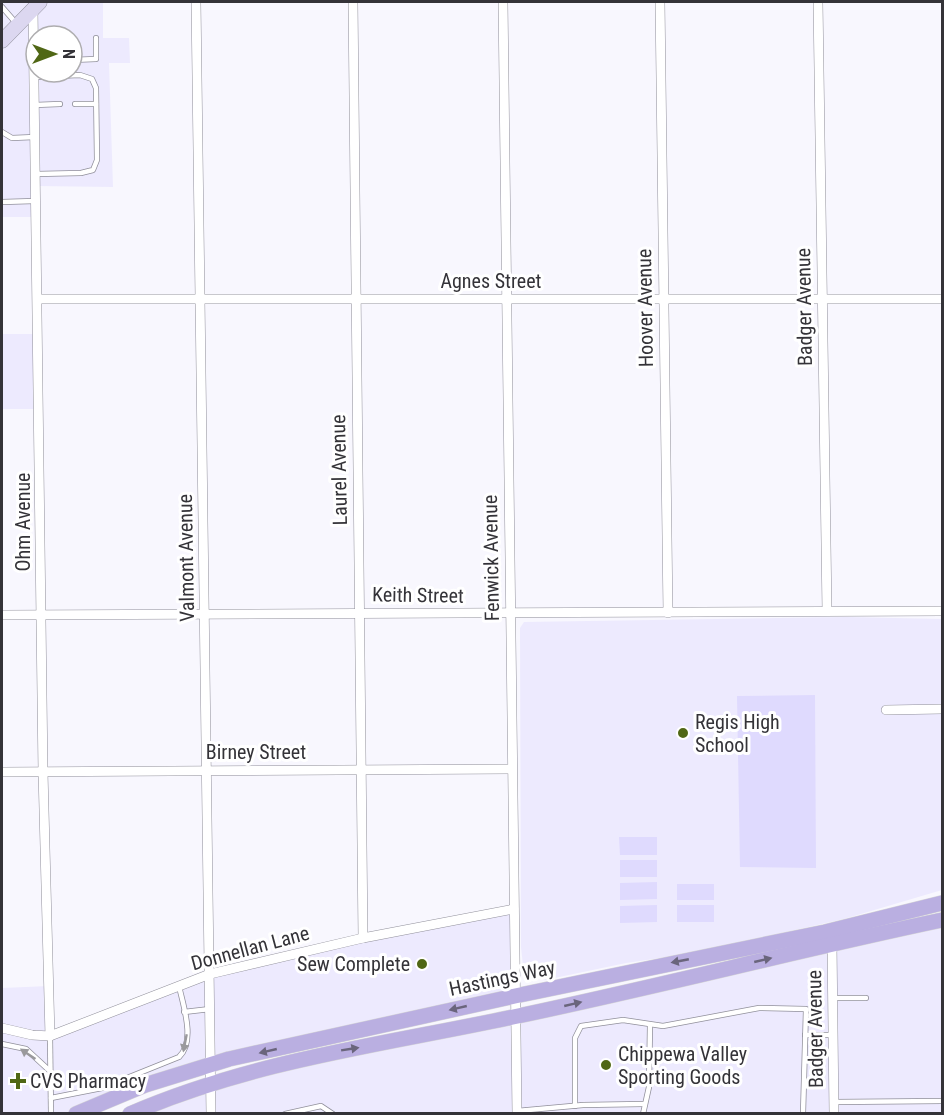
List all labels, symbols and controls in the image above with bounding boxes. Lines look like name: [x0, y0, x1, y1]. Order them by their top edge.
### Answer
north arrow: [24, 24, 84, 84]
text: N: [59, 49, 78, 59]
street label: Badger Avenue: [791, 248, 817, 366]
street label: Hoover Avenue: [632, 249, 658, 367]
street label: Agnes Street: [440, 269, 542, 293]
street label: Laurel Avenue: [326, 414, 352, 526]
street label: Ohm Avenue: [11, 473, 35, 571]
street label: Valmont Avenue: [173, 494, 199, 622]
street label: Fenwick Avenue: [478, 495, 504, 621]
street label: Keith Street: [372, 582, 464, 608]
place label: Regis High School: [695, 710, 780, 757]
marker: Regis High School: [676, 726, 690, 740]
street label: Birney Street: [206, 740, 306, 764]
street label: Donnellan Lane: [188, 921, 312, 975]
place label: Sew Complete: [297, 952, 410, 976]
one-way arrow: [754, 954, 772, 964]
street label: Hastings Way: [447, 955, 557, 1001]
marker: Sew Complete: [415, 957, 429, 971]
one-way arrow: [671, 957, 690, 966]
street label: Badger Avenue: [802, 970, 828, 1088]
one-way arrow: [564, 999, 583, 1008]
one-way arrow: [449, 1004, 467, 1014]
one-way arrow: [180, 1034, 189, 1053]
place label: Chippewa Valley Sporting Goods: [618, 1042, 747, 1089]
one-way arrow: [340, 1044, 359, 1053]
one-way arrow: [259, 1046, 277, 1056]
one-way arrow: [20, 1048, 37, 1059]
marker: Chippewa Valley Sporting Goods: [599, 1058, 613, 1072]
place label: CVS Pharmacy: [30, 1069, 146, 1093]
marker: CVS Pharmacy: [11, 1074, 25, 1088]

